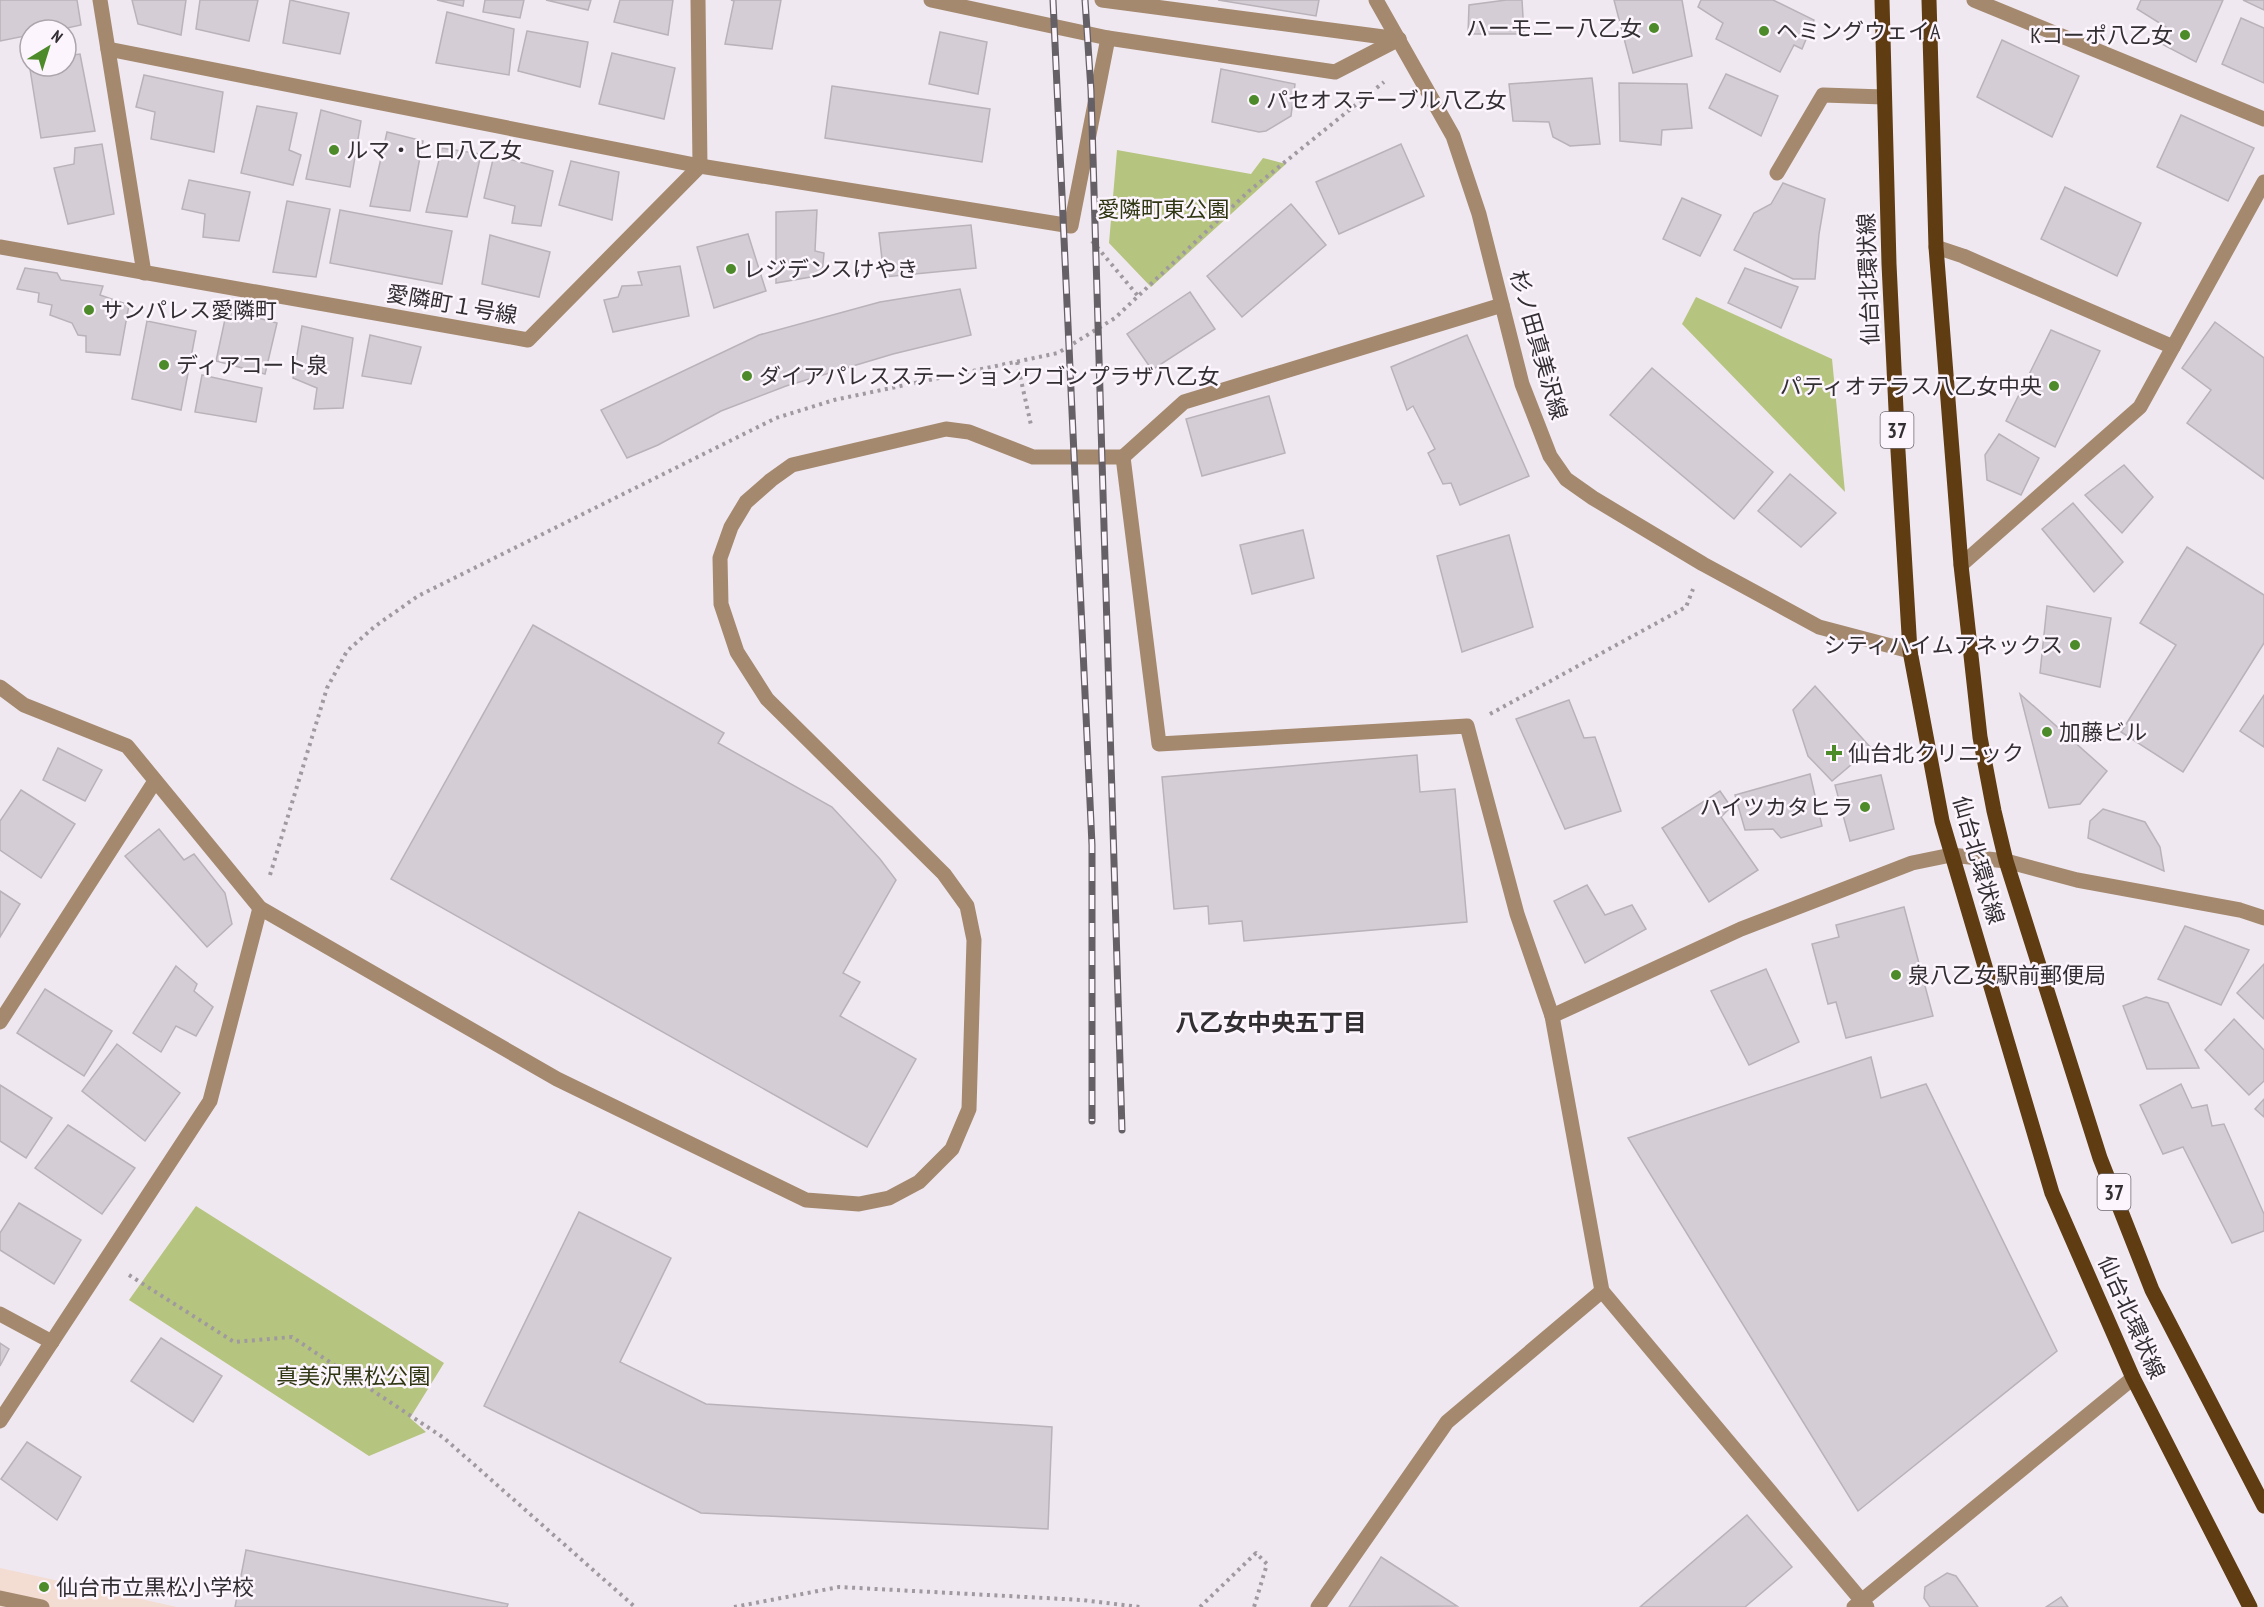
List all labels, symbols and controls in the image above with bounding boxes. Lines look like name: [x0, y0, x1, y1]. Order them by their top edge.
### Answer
place label: ハーモニー八乙女: [1466, 14, 1642, 42]
place label: ヘミングウェイA: [1776, 17, 1941, 45]
north arrow: [18, 18, 78, 78]
marker: ハーモニー八乙女: [1647, 21, 1661, 35]
place label: Kコーポ八乙女: [2030, 21, 2173, 49]
marker: ヘミングウェイA: [1757, 24, 1771, 38]
text: N: [48, 26, 67, 47]
marker: Kコーポ八乙女: [2178, 28, 2192, 42]
place label: パセオステーブル八乙女: [1266, 86, 1507, 114]
marker: パセオステーブル八乙女: [1247, 93, 1261, 107]
place label: ルマ・ヒロ八乙女: [346, 136, 522, 164]
marker: ルマ・ヒロ八乙女: [327, 143, 341, 157]
park label: 愛隣町東公園: [1097, 195, 1229, 223]
street label: 仙台北環状線: [1852, 213, 1884, 345]
place label: レジデンスけやき: [743, 255, 919, 283]
marker: レジデンスけやき: [724, 262, 738, 276]
street label: 杉ノ田真美沢線: [1504, 267, 1574, 423]
street label: 愛隣町１号線: [385, 279, 519, 329]
place label: サンパレス愛隣町: [101, 296, 277, 324]
marker: サンパレス愛隣町: [82, 303, 96, 317]
place label: ディアコート泉: [176, 351, 328, 379]
marker: ディアコート泉: [157, 358, 171, 372]
place label: ダイアパレスステーションワゴンプラザ八乙女: [759, 362, 1219, 390]
marker: ダイアパレスステーションワゴンプラザ八乙女: [740, 369, 754, 383]
place label: パティオテラス八乙女中央: [1780, 372, 2042, 400]
marker: パティオテラス八乙女中央: [2047, 379, 2061, 393]
road number: 37: [1880, 412, 1914, 448]
place label: シティハイムアネックス: [1824, 631, 2063, 659]
marker: シティハイムアネックス: [2068, 638, 2082, 652]
place label: 加藤ビル: [2059, 718, 2147, 746]
marker: 加藤ビル: [2040, 725, 2054, 739]
place label: 仙台北クリニック: [1848, 739, 2024, 767]
marker: 仙台北クリニック: [1825, 744, 1843, 762]
place label: ハイツカタヒラ: [1699, 793, 1853, 821]
street label: 仙台北環状線: [1947, 793, 2011, 927]
marker: ハイツカタヒラ: [1858, 800, 1872, 814]
place label: 泉八乙女駅前郵便局: [1908, 961, 2106, 989]
marker: 泉八乙女駅前郵便局: [1889, 968, 1903, 982]
district label: 八乙女中央五丁目: [1175, 1007, 1367, 1038]
road number: 37: [2098, 1174, 2130, 1210]
street label: 仙台北環状線: [2092, 1251, 2172, 1383]
park label: 真美沢黒松公園: [276, 1362, 430, 1390]
place label: 仙台市立黒松小学校: [56, 1573, 254, 1601]
marker: 仙台市立黒松小学校: [37, 1580, 51, 1594]

